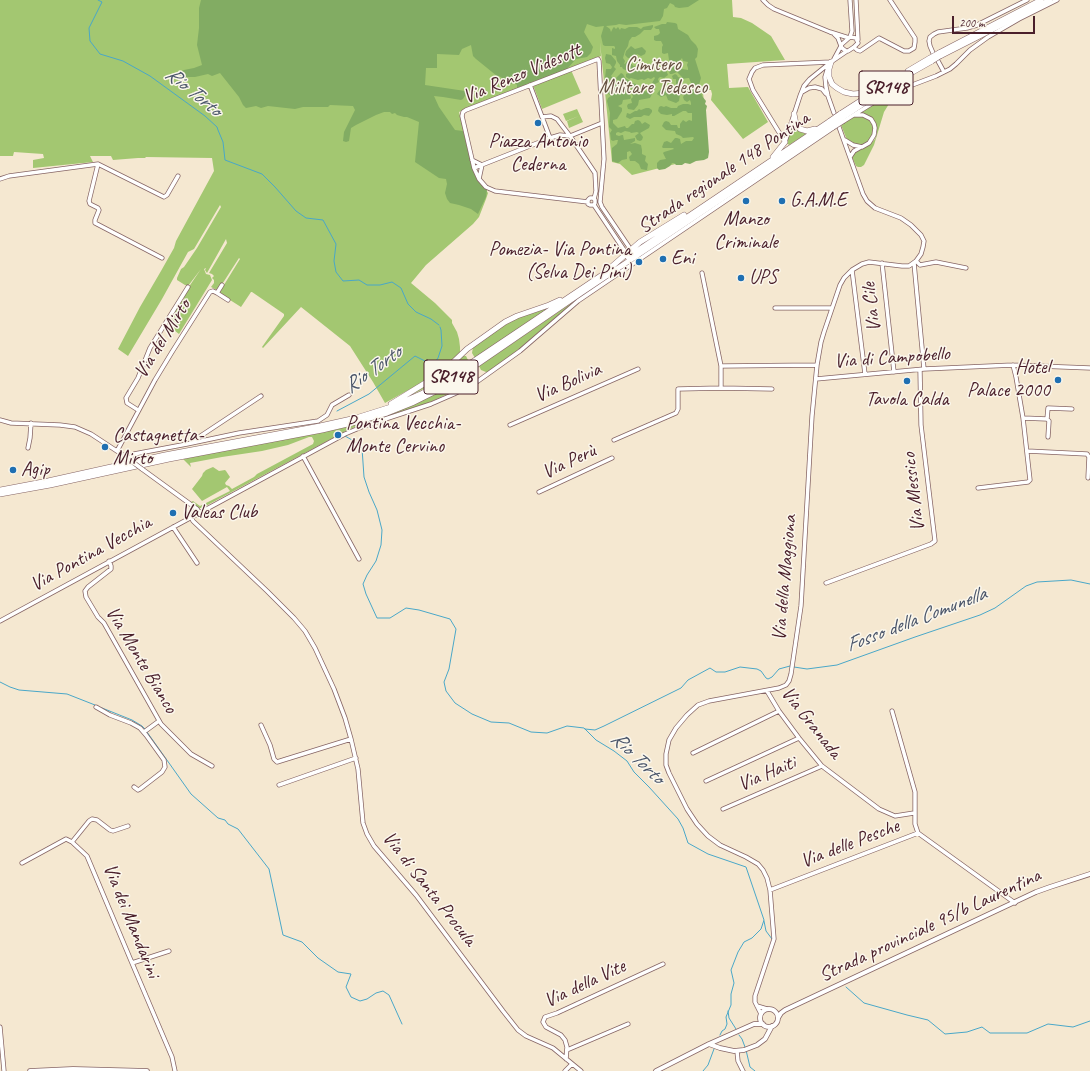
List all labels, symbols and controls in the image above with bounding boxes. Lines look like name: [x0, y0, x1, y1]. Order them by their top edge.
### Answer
scale bar: [954, 8, 1037, 34]
text: 200 m: [959, 15, 985, 31]
street label: Via Renzo Videsott: [459, 38, 585, 110]
park label: Cimitero Militare Tedesco: [599, 53, 707, 100]
water label: Rio Torto: [160, 62, 226, 122]
road number: SR148: [859, 71, 913, 105]
street label: Strada regionale 148 Pontina: [634, 107, 814, 239]
marker: Piazza Antonio Cederna: [533, 118, 543, 128]
place label: Piazza Antonio Cederna: [488, 130, 588, 177]
place label: G.A.M.E: [790, 189, 847, 213]
marker: Manzo Criminale: [741, 196, 751, 206]
marker: G.A.M.E: [777, 196, 787, 206]
place label: Manzo Criminale: [714, 208, 778, 255]
place label: Pomezia- Via Pontina (Selva Dei Pini): [489, 238, 631, 285]
place label: Eni: [671, 247, 694, 271]
marker: Eni: [658, 254, 668, 264]
marker: Pomezia- Via Pontina (Selva Dei Pini): [634, 257, 644, 267]
place label: UPS: [749, 266, 777, 290]
marker: UPS: [736, 273, 746, 283]
street label: Via Cile: [857, 281, 887, 333]
street label: Via del Mirto: [129, 295, 197, 383]
water label: Rio Torto: [339, 341, 407, 399]
street label: Via di Campobello: [833, 342, 951, 374]
place label: Hotel Palace 2000: [967, 356, 1050, 403]
street label: Via Bolivia: [531, 358, 605, 408]
road number: SR148: [424, 360, 478, 394]
marker: Hotel Palace 2000: [1053, 375, 1063, 385]
marker: Tavola Calda: [902, 376, 912, 386]
place label: Tavola Calda: [865, 388, 949, 412]
place label: Pontina Vecchia- Monte Cervino: [346, 412, 460, 459]
place label: Castagnetta- Mirto: [113, 424, 204, 471]
marker: Pontina Vecchia- Monte Cervino: [333, 430, 343, 440]
street label: Via Perù: [538, 439, 600, 485]
marker: Castagnetta- Mirto: [100, 442, 110, 452]
street label: Via Messico: [897, 451, 931, 533]
place label: Agip: [21, 458, 50, 482]
marker: Agip: [8, 465, 18, 475]
place label: Valeas Club: [181, 501, 257, 525]
marker: Valeas Club: [168, 508, 178, 518]
street label: Via Pontina Vecchia: [26, 511, 156, 597]
street label: Via della Maggiona: [768, 514, 802, 642]
water label: Fosso della Comunella: [842, 582, 990, 658]
street label: Via Monte Bianco: [100, 602, 182, 718]
street label: Via Granada: [775, 682, 847, 764]
water label: Rio Torto: [605, 726, 669, 790]
street label: Via Haiti: [734, 751, 800, 797]
street label: Via delle Pesche: [797, 814, 903, 874]
street label: Via di Santa Procula: [377, 827, 481, 951]
street label: Via dei Mandarini: [97, 860, 165, 982]
street label: Strada provinciale 95/b Laurentina: [815, 864, 1045, 988]
street label: Via della Vite: [540, 955, 630, 1013]

